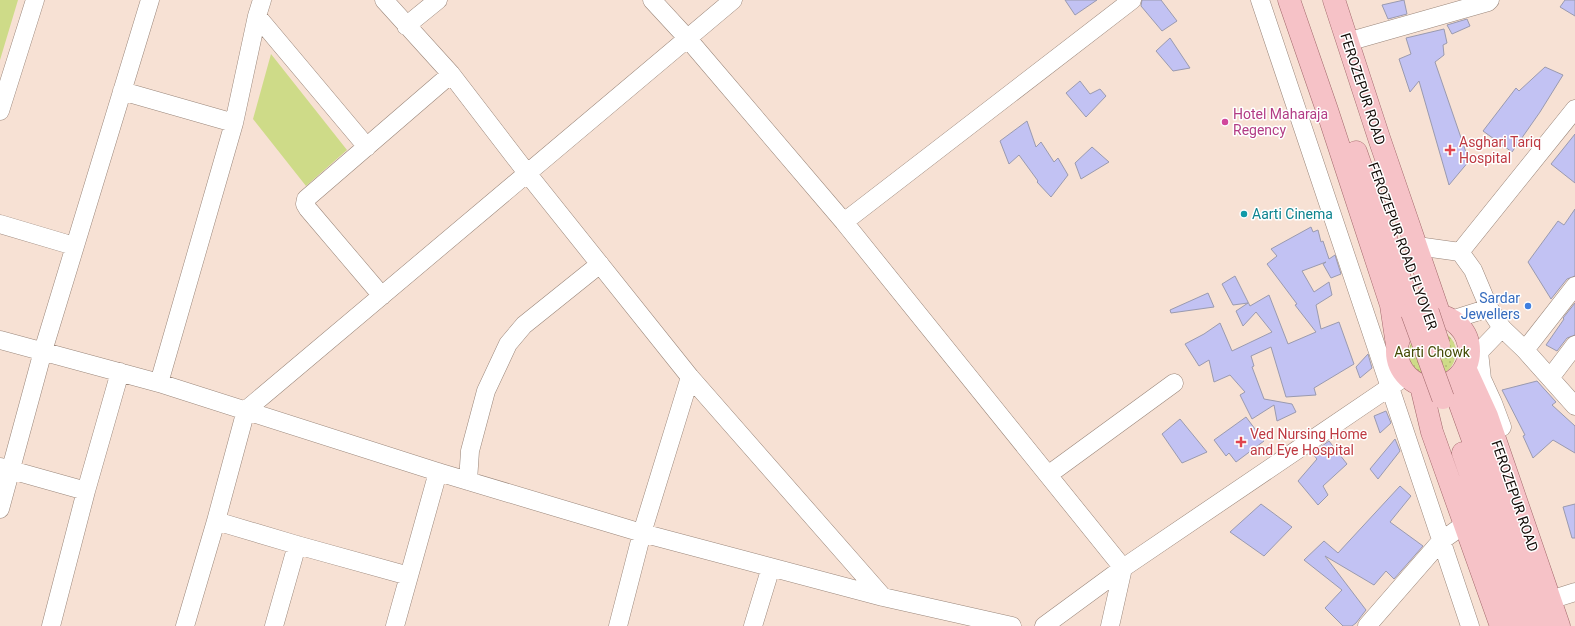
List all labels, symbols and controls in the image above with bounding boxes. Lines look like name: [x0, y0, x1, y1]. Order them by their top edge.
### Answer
street label: FEROZEPUR ROAD: [1337, 31, 1389, 147]
place label: Hotel Maharaja Regency: [1233, 106, 1328, 138]
marker: Hotel Maharaja Regency: [1220, 117, 1230, 127]
place label: Asghari Tariq Hospital: [1459, 134, 1541, 166]
marker: Asghari Tariq Hospital: [1444, 144, 1456, 156]
street label: FEROZEPUR ROAD FLYOVER: [1365, 160, 1441, 332]
place label: Aarti Cinema: [1252, 206, 1333, 222]
marker: Aarti Cinema: [1239, 209, 1249, 219]
place label: Sardar Jewellers: [1461, 290, 1520, 322]
marker: Sardar Jewellers: [1523, 301, 1533, 311]
park label: Aarti Chowk: [1394, 344, 1471, 360]
place label: Ved Nursing Home and Eye Hospital: [1250, 426, 1367, 458]
marker: Ved Nursing Home and Eye Hospital: [1235, 436, 1247, 448]
street label: FEROZEPUR ROAD: [1488, 438, 1542, 554]

